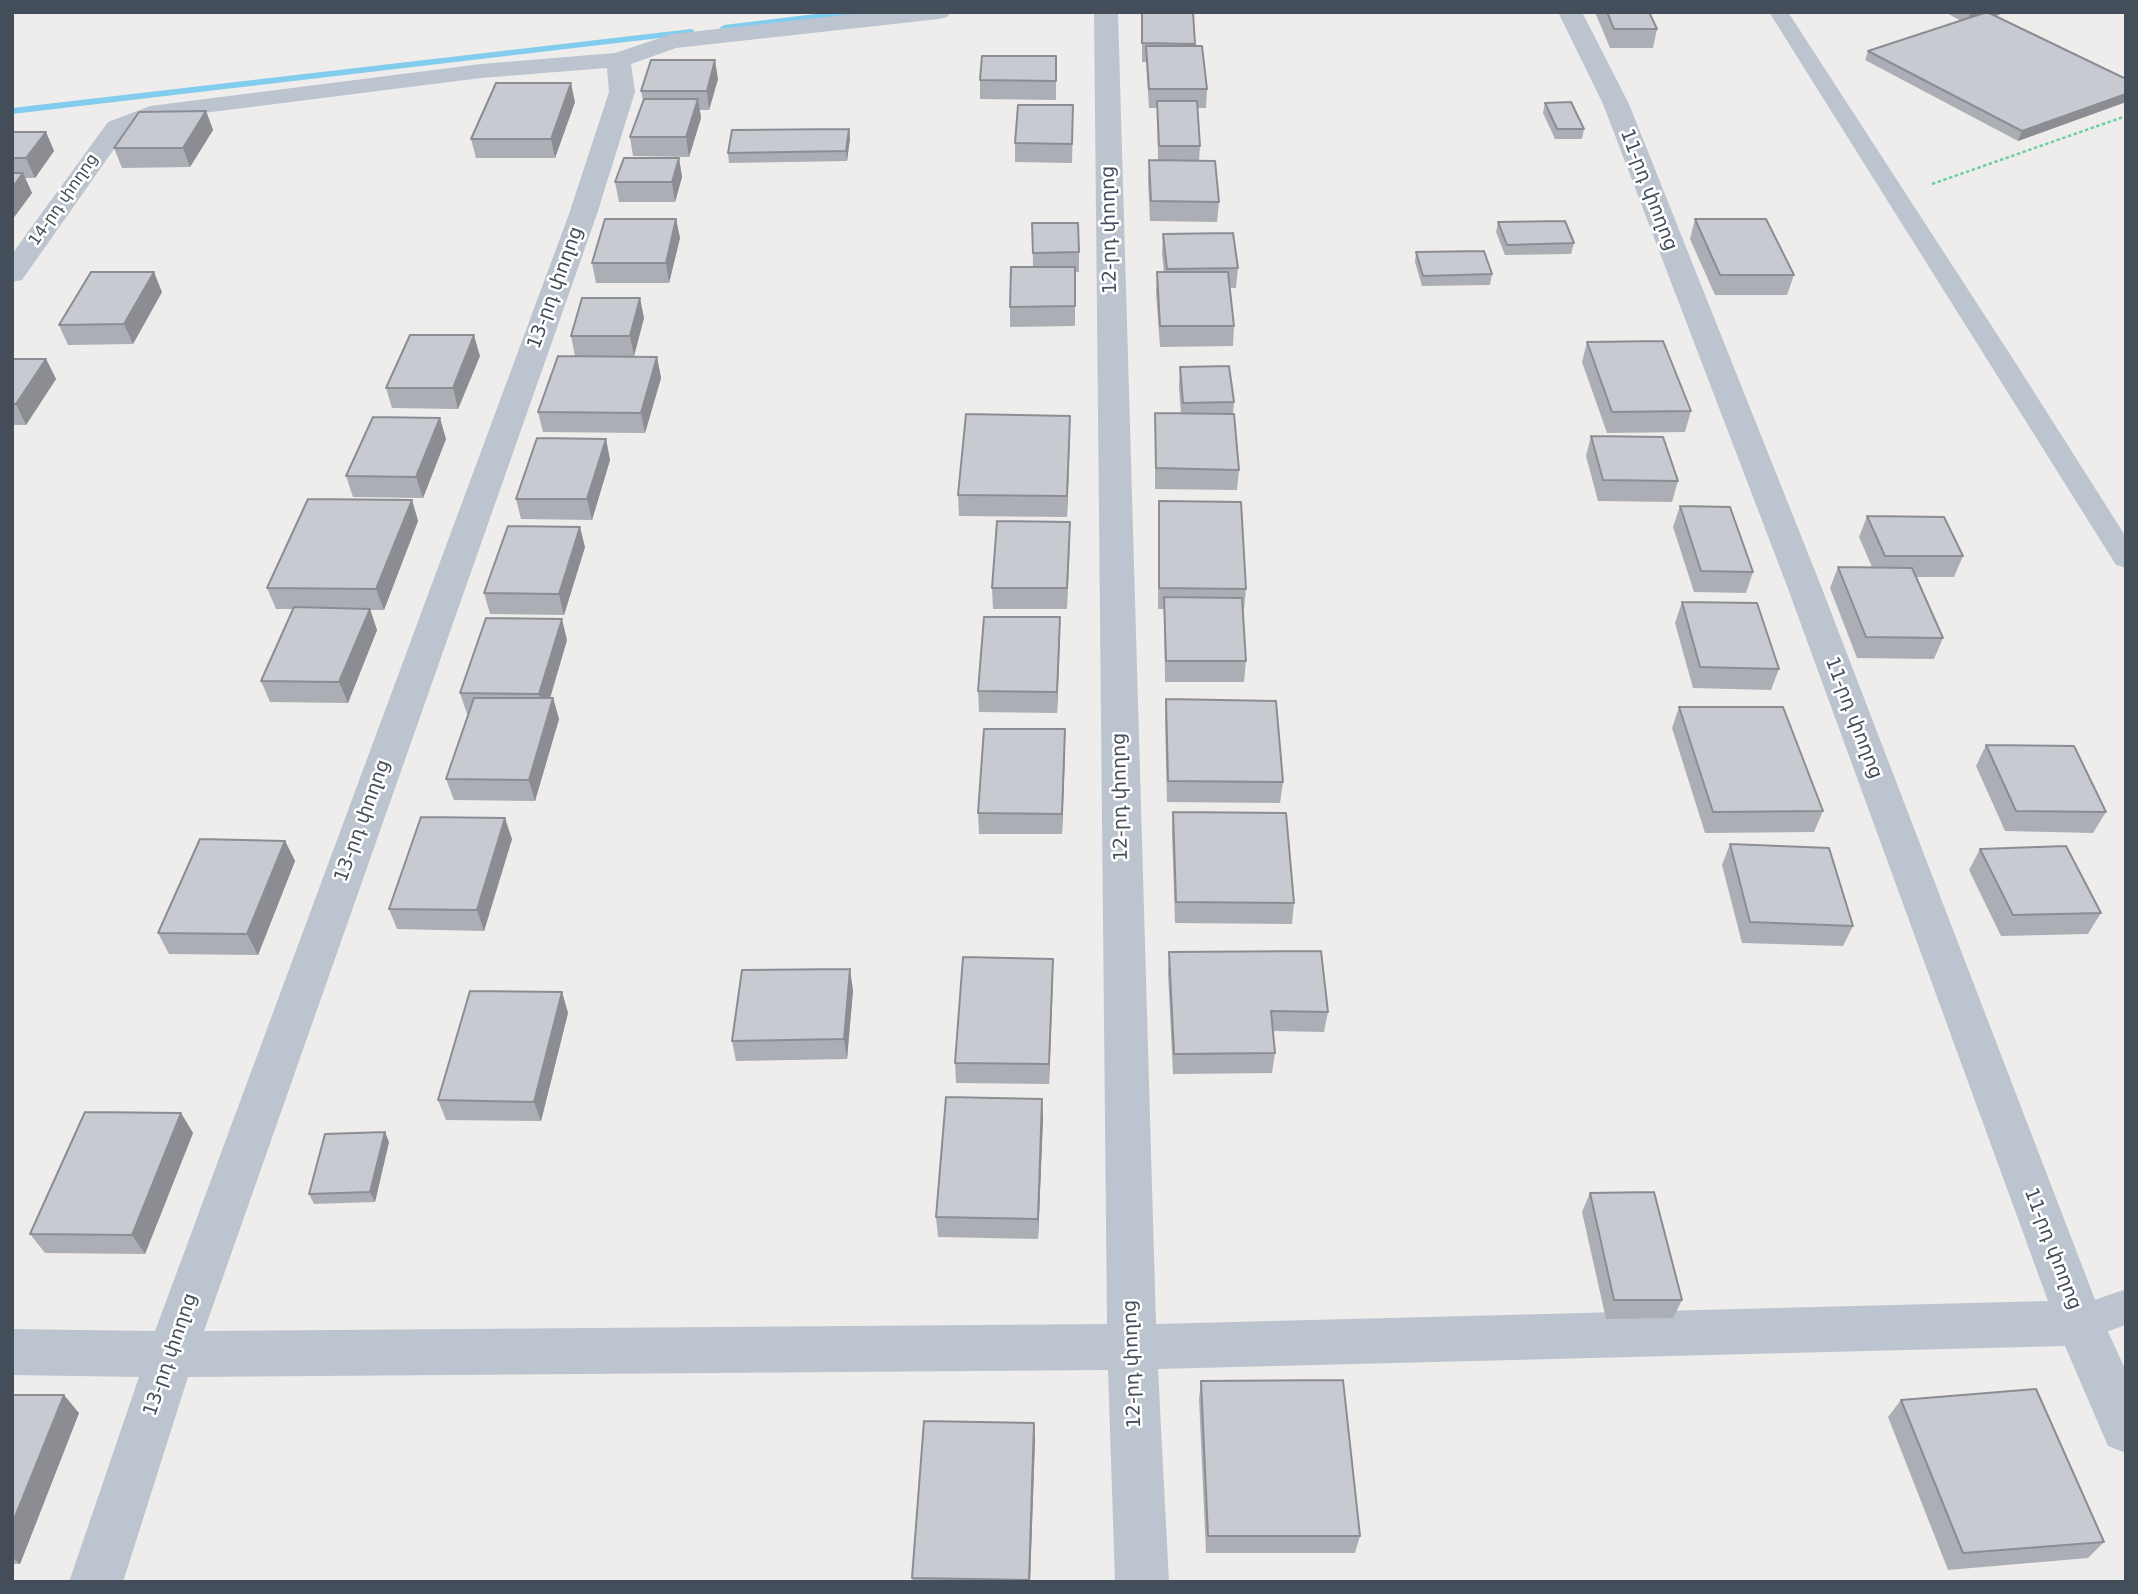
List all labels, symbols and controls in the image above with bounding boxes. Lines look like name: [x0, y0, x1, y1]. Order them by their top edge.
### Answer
street label: 11-րդ փողոց: [1614, 126, 1682, 254]
street label: 14-րդ փողոց: [25, 150, 103, 250]
street label: 12-րդ փողոց: [1097, 166, 1123, 294]
street label: 13-րդ փողոց: [523, 224, 589, 352]
street label: 11-րդ փողոց: [1819, 654, 1887, 782]
street label: 12-րդ փողոց: [1108, 733, 1134, 861]
street label: 13-րդ փողոց: [330, 757, 396, 885]
street label: 11-րդ փողոց: [2018, 1185, 2086, 1313]
street label: 13-րդ փողոց: [139, 1291, 203, 1419]
street label: 12-րդ փողոց: [1119, 1299, 1147, 1429]

